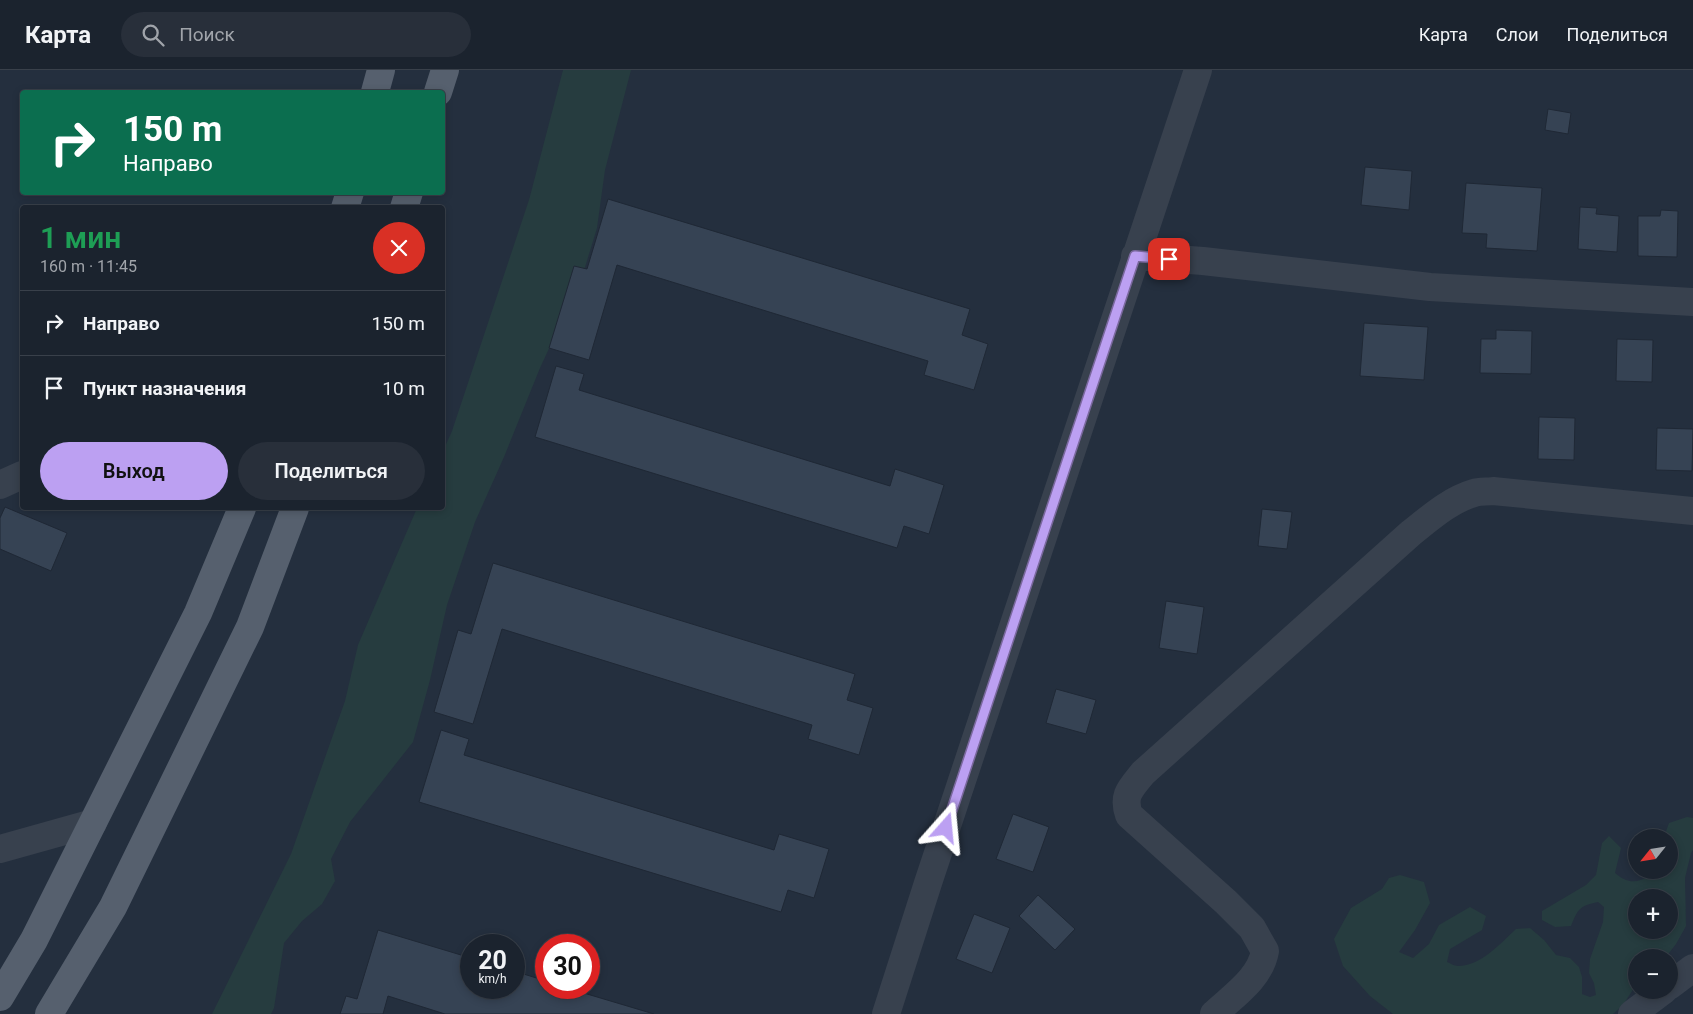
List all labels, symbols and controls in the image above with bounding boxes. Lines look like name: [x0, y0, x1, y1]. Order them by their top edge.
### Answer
search box: [121, 12, 471, 57]
text: Карта: [25, 21, 91, 49]
icon: search: [139, 21, 167, 49]
text: Поиск: [179, 23, 235, 46]
text: Карта: [1419, 24, 1468, 45]
text: Слои: [1496, 24, 1539, 45]
text: Поделиться: [1567, 24, 1668, 45]
text: 150 m: [123, 109, 222, 150]
icon: right: [40, 110, 105, 175]
text: Направо: [123, 151, 213, 176]
text: 1 мин: [40, 220, 121, 255]
button: close: [373, 222, 425, 274]
pin: [1148, 238, 1190, 280]
icon: arrive: [1155, 245, 1183, 273]
text: 160 m · 11:45: [40, 257, 137, 276]
icon: right: [40, 309, 68, 337]
text: Направо: [83, 312, 160, 335]
text: 150 m: [372, 312, 425, 335]
icon: arrive: [40, 374, 68, 402]
text: Пункт назначения: [83, 377, 246, 400]
text: 10 m: [382, 377, 425, 400]
button: Выход: [40, 442, 228, 500]
button: Поделиться: [238, 442, 425, 500]
position arrow: [919, 801, 971, 853]
north arrow: [1628, 829, 1678, 879]
map controls: [1628, 829, 1678, 999]
button: +: [1628, 889, 1678, 939]
speed limit sign: 30: [535, 934, 600, 999]
text: 20: [478, 946, 507, 975]
button: −: [1628, 949, 1678, 999]
text: km/h: [478, 972, 507, 986]

